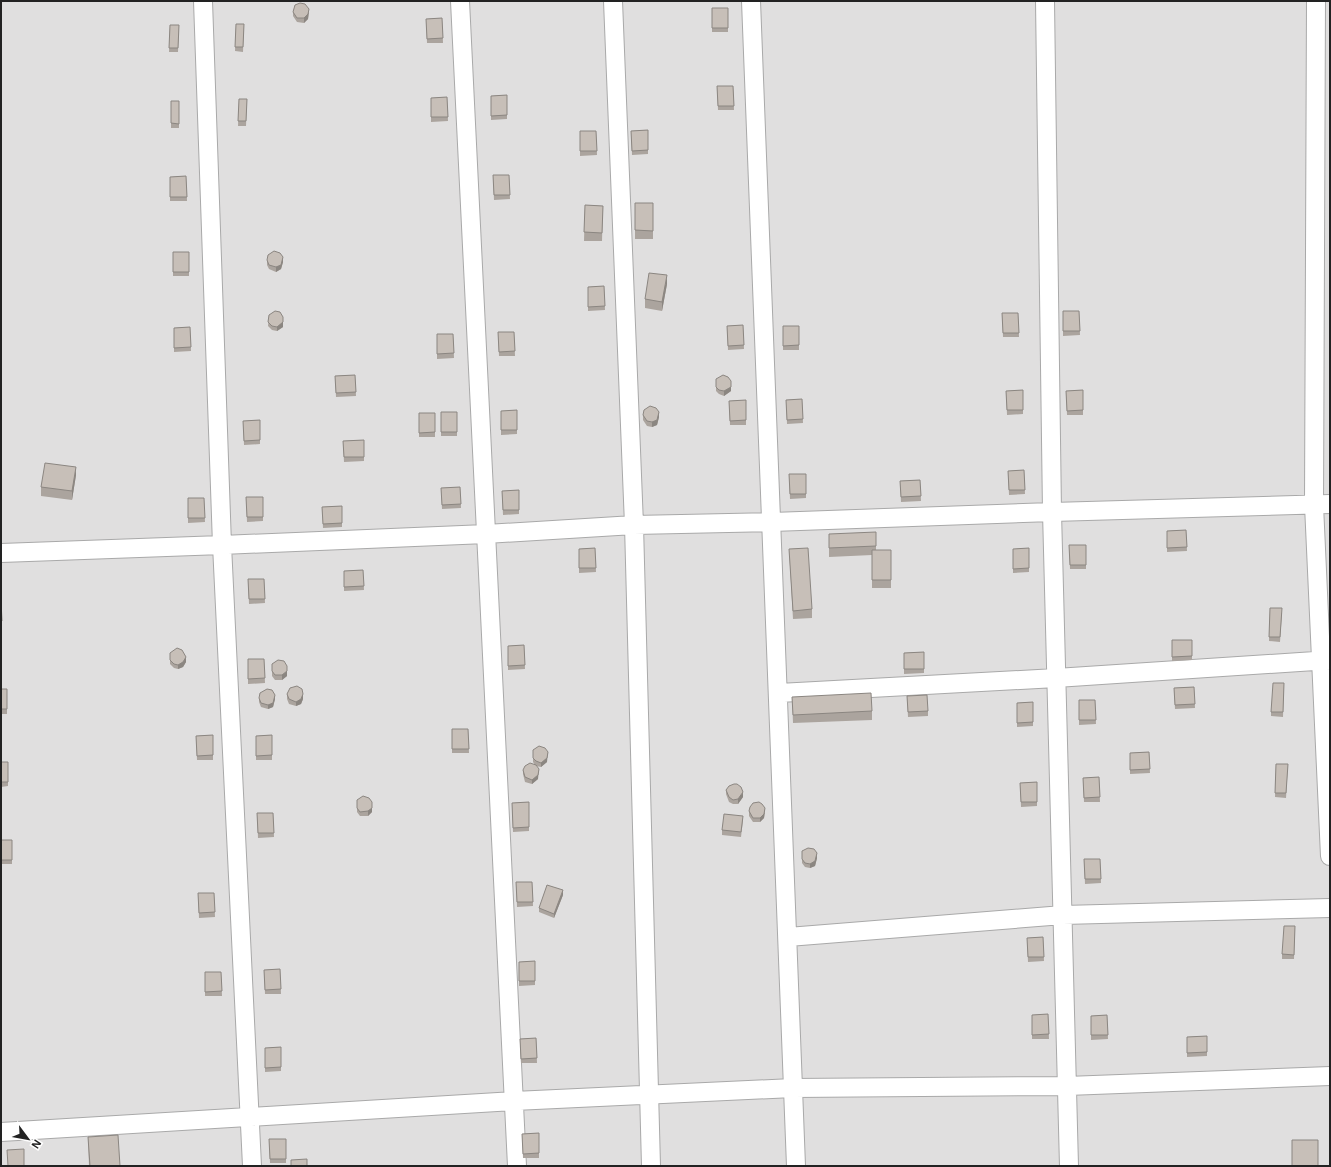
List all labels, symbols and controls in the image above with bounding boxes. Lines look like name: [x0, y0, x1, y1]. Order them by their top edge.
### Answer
north arrow: [8, 1119, 48, 1159]
text: N: [29, 1138, 44, 1151]

